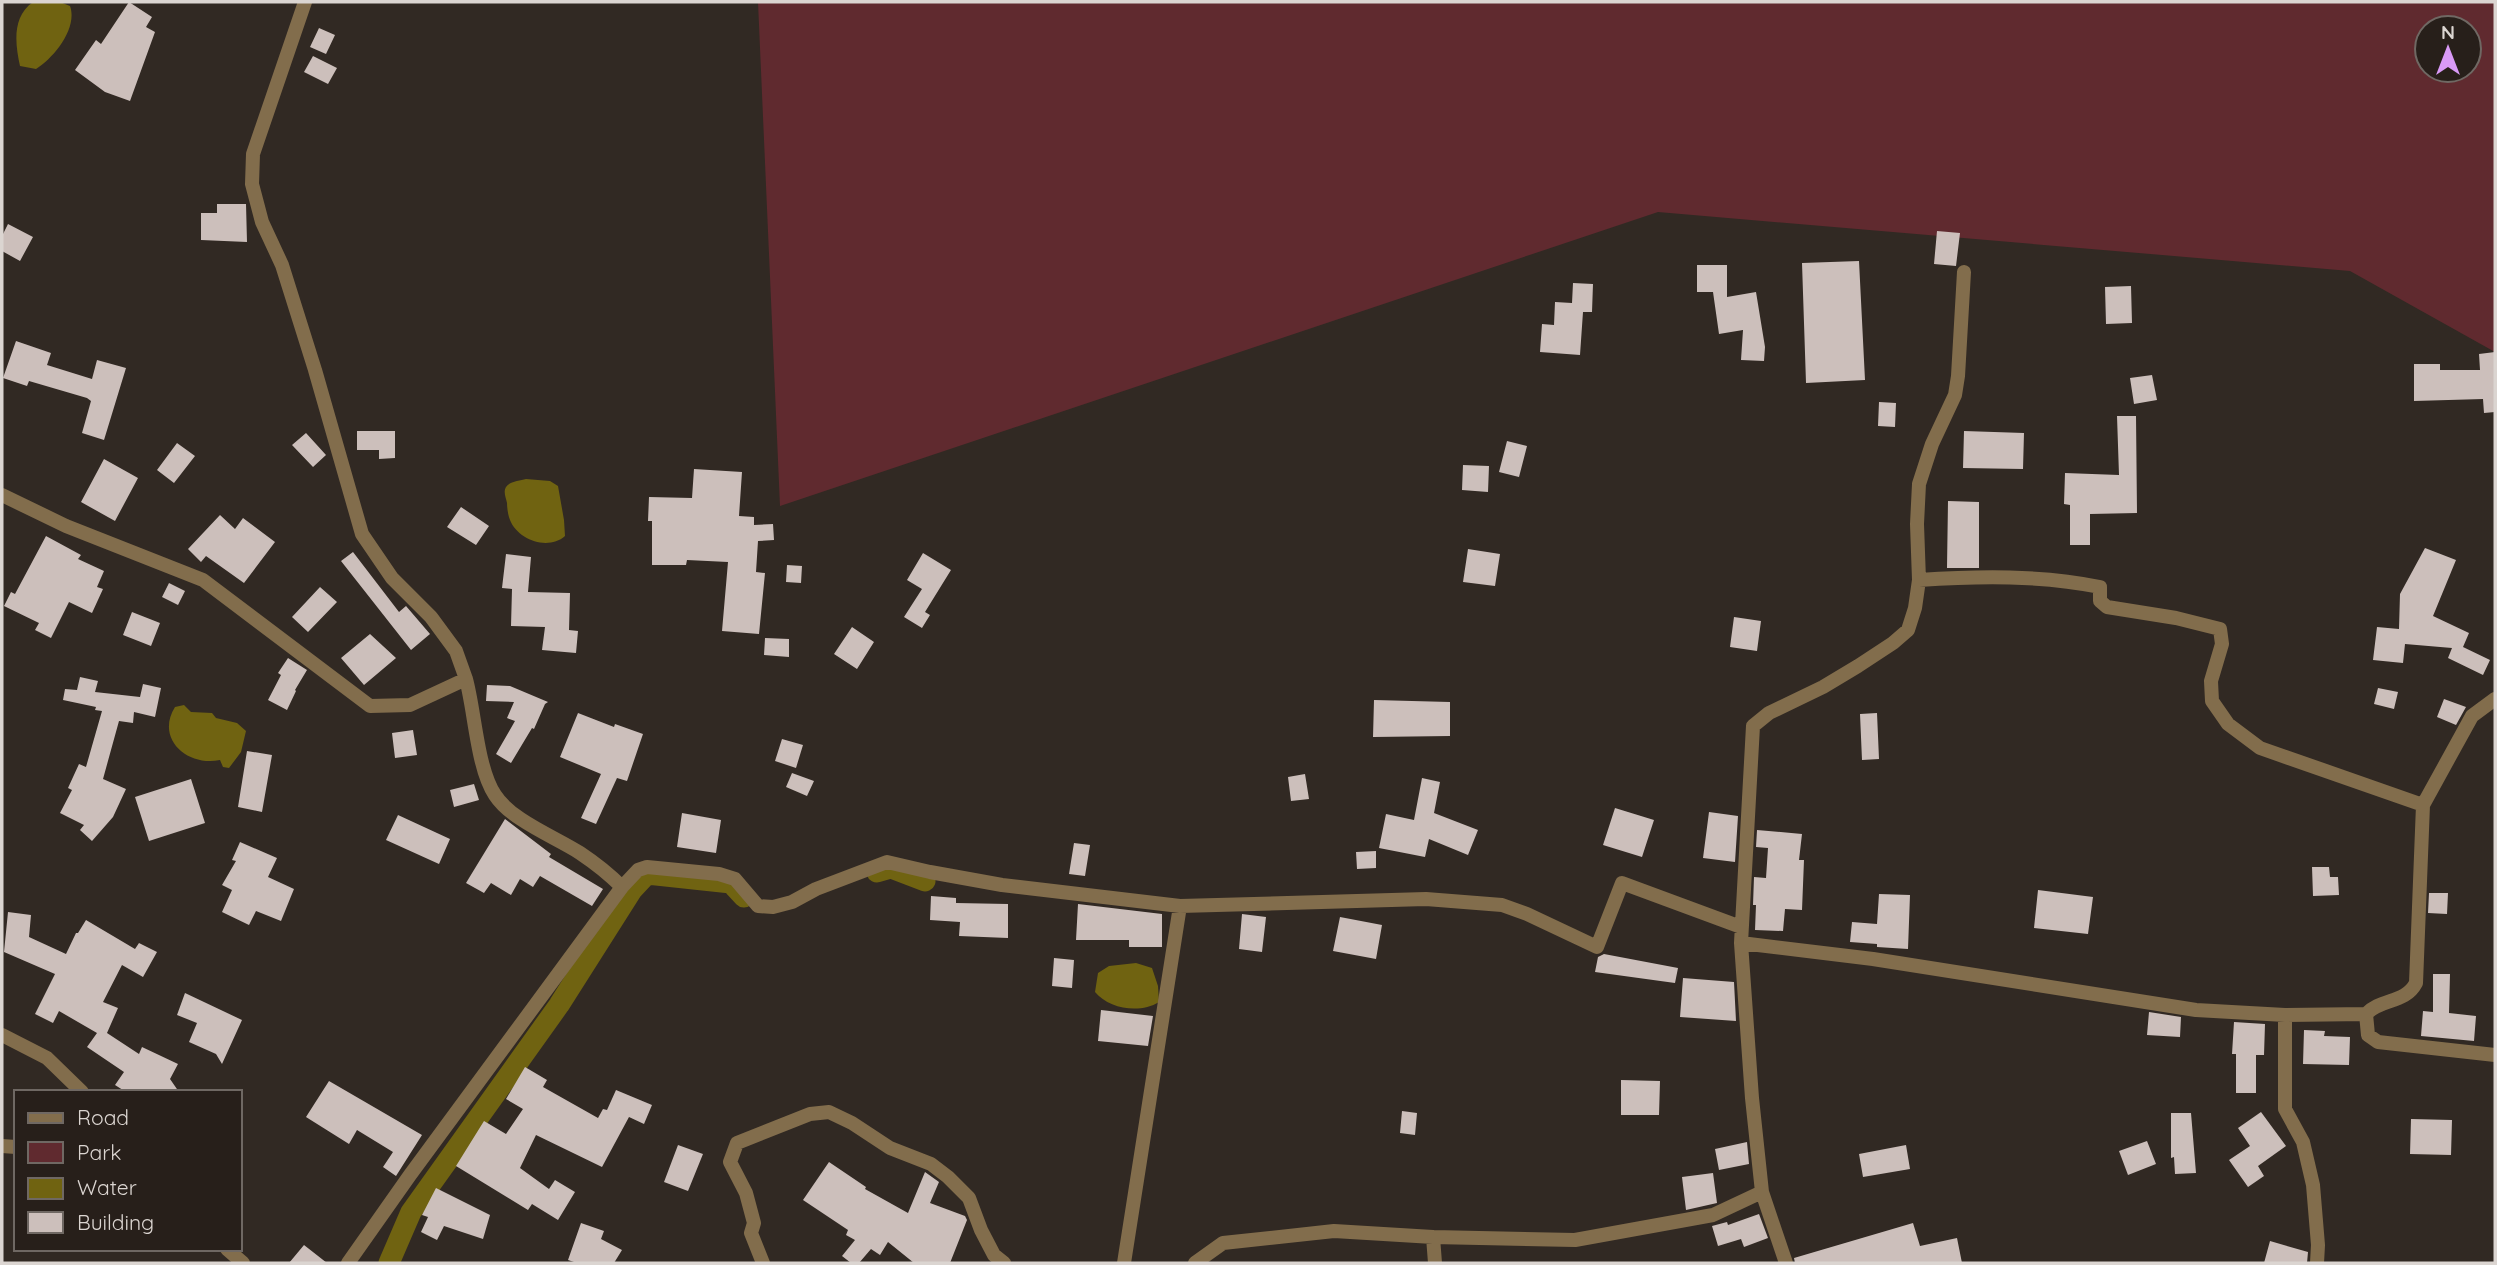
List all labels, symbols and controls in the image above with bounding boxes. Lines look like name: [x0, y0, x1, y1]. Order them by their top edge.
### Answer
north arrow: [2413, 14, 2483, 84]
text: N: [2441, 20, 2455, 44]
legend: [14, 1090, 242, 1251]
text: Road: [77, 1104, 129, 1130]
text: Park: [77, 1139, 121, 1165]
text: Water: [77, 1174, 137, 1200]
text: Building: [77, 1209, 154, 1235]

